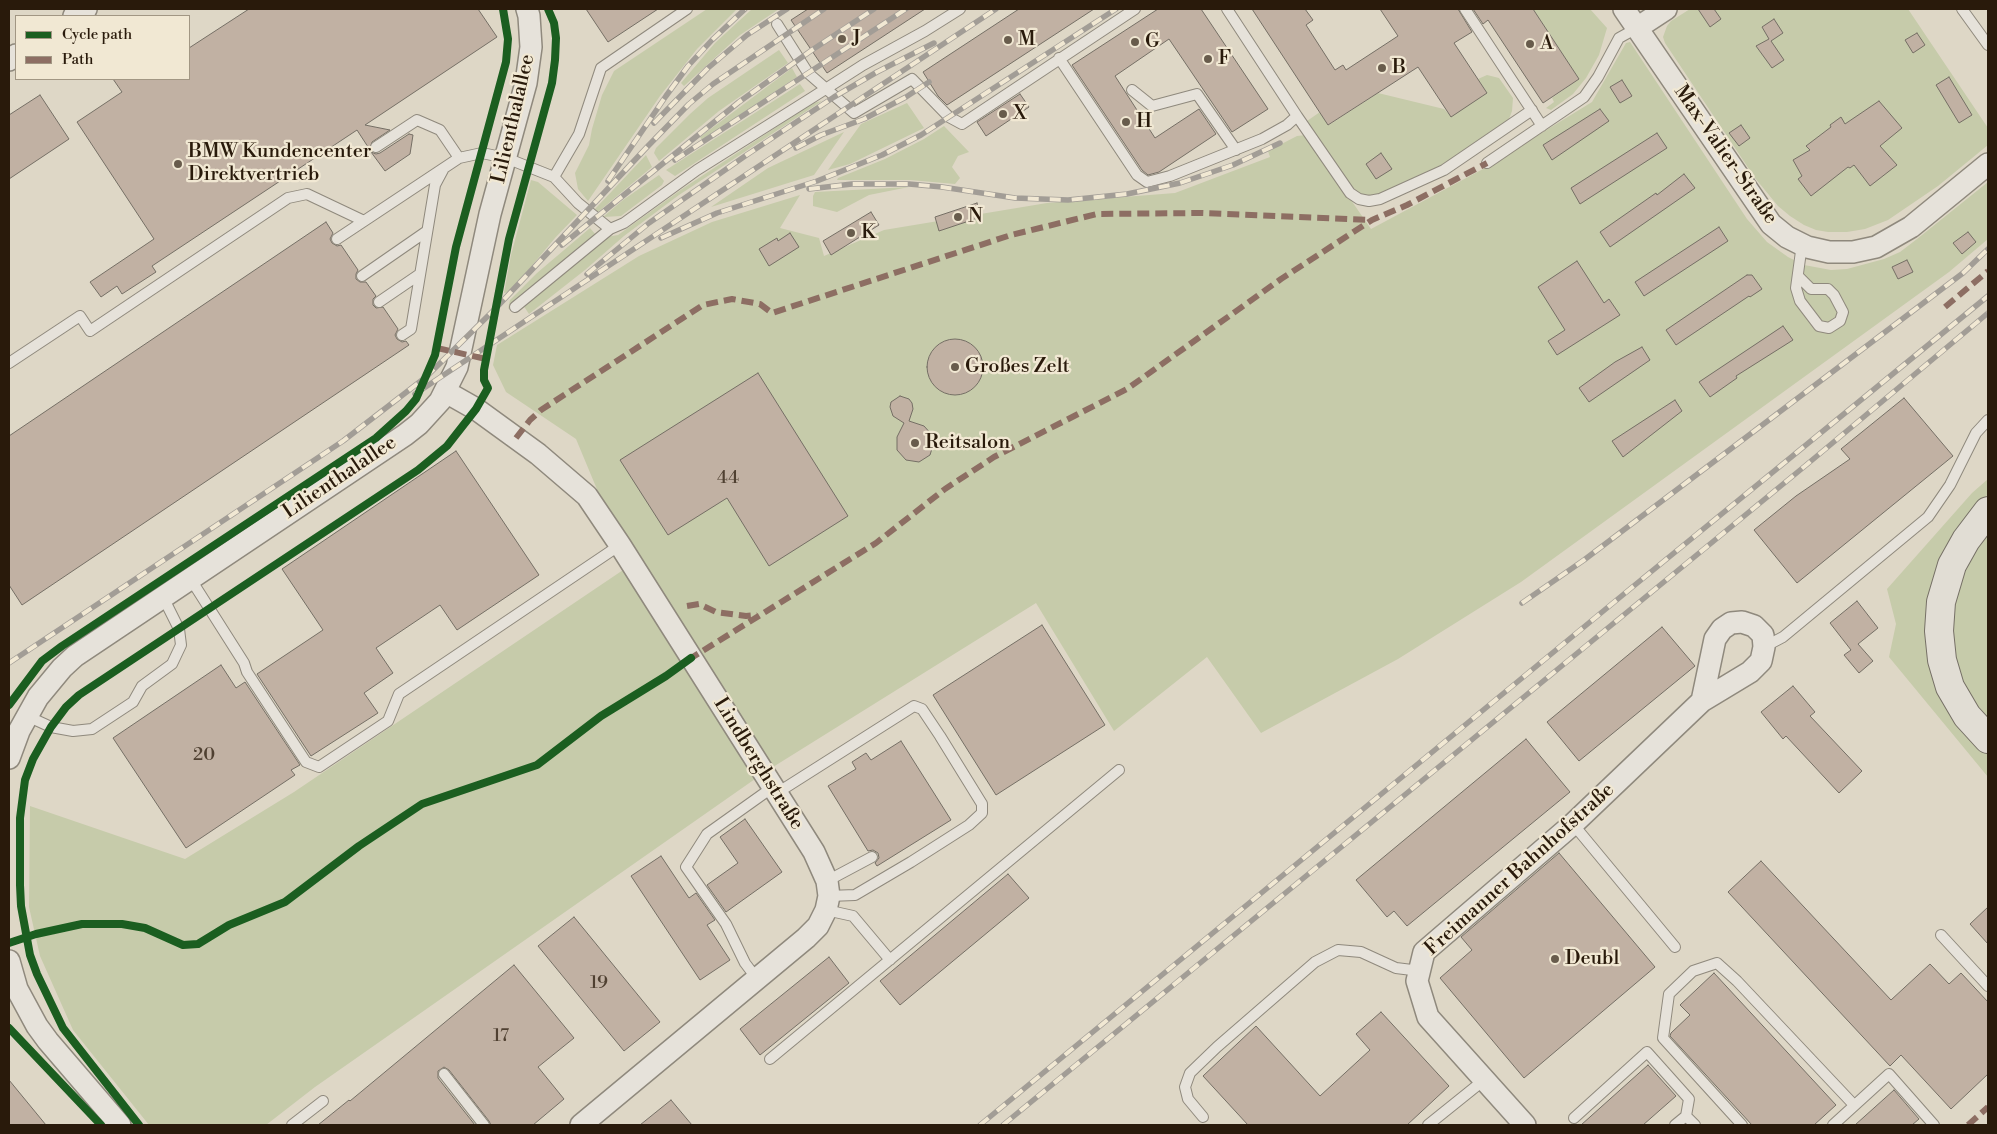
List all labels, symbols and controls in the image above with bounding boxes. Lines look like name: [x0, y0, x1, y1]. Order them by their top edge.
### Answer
legend: [15, 15, 190, 80]
text: Cycle path: [62, 25, 132, 44]
place label: J: [852, 27, 861, 51]
place label: M: [1018, 28, 1036, 52]
place label: G: [1145, 30, 1160, 54]
place label: A: [1540, 32, 1554, 56]
marker: J: [836, 33, 848, 45]
marker: M: [1002, 34, 1014, 46]
marker: G: [1129, 36, 1141, 48]
marker: A: [1524, 38, 1536, 50]
place label: F: [1218, 47, 1231, 71]
text: Path: [62, 50, 94, 69]
street label: Lilienthalallee: [487, 52, 541, 186]
marker: F: [1202, 53, 1214, 65]
place label: B: [1392, 56, 1406, 80]
marker: B: [1376, 62, 1388, 74]
street label: Max-Valier-Straße: [1668, 81, 1782, 229]
place label: X: [1013, 102, 1026, 126]
marker: X: [997, 108, 1009, 120]
place label: H: [1136, 110, 1152, 134]
marker: H: [1120, 116, 1132, 128]
place label: BMW Kundencenter Direktvertrieb: [188, 140, 371, 187]
marker: BMW Kundencenter Direktvertrieb: [172, 158, 184, 170]
place label: N: [968, 205, 983, 229]
marker: N: [952, 211, 964, 223]
place label: K: [861, 221, 876, 245]
marker: K: [845, 227, 857, 239]
place label: Großes Zelt: [965, 355, 1070, 379]
marker: Großes Zelt: [949, 361, 961, 373]
street label: Lilienthalallee: [279, 431, 401, 525]
place label: Reitsalon: [925, 431, 1010, 455]
marker: Reitsalon: [909, 437, 921, 449]
house number: 44: [717, 468, 739, 490]
street label: Lindberghstraße: [708, 693, 808, 835]
house number: 20: [193, 745, 215, 767]
street label: Freimanner Bahnhofstraße: [1420, 779, 1620, 961]
place label: Deubl: [1565, 947, 1619, 971]
marker: Deubl: [1549, 953, 1561, 965]
house number: 19: [590, 973, 608, 995]
house number: 17: [493, 1026, 509, 1048]

